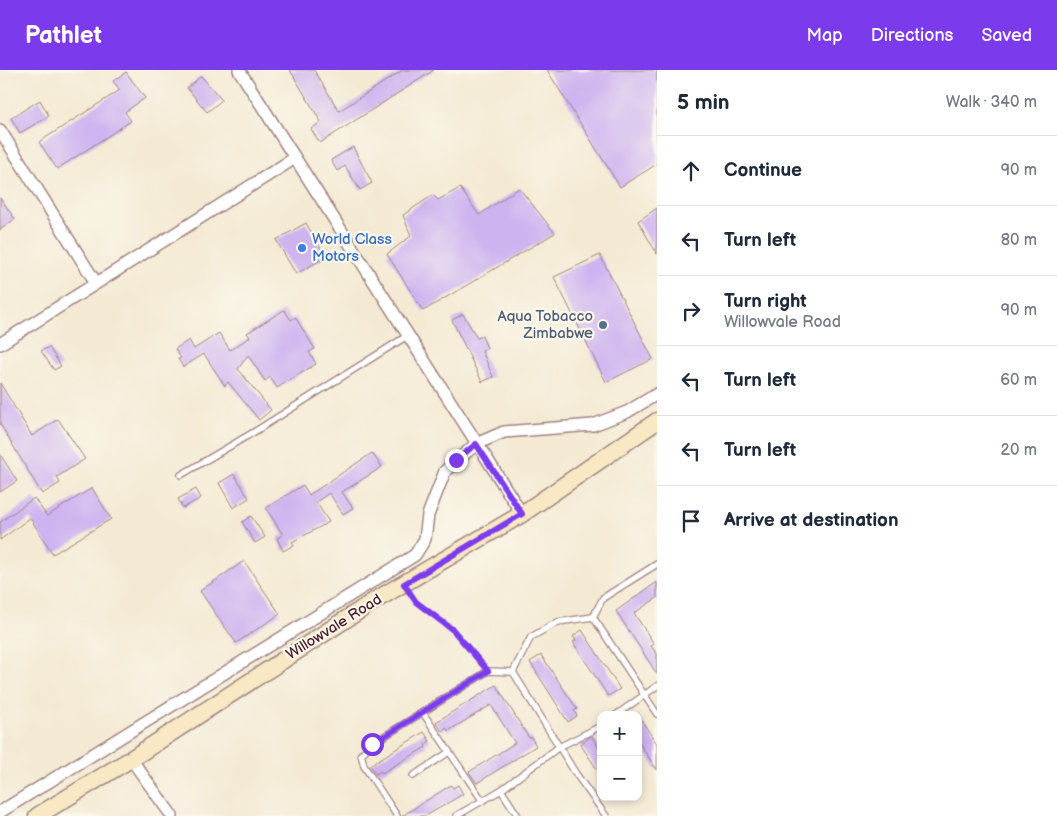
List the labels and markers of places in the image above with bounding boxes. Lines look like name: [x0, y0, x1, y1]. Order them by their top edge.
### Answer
place label: World Class Motors: [312, 230, 392, 266]
marker: World Class Motors: [296, 242, 308, 254]
place label: Aqua Tobacco Zimbabwe: [498, 307, 593, 343]
marker: Aqua Tobacco Zimbabwe: [597, 319, 609, 331]

